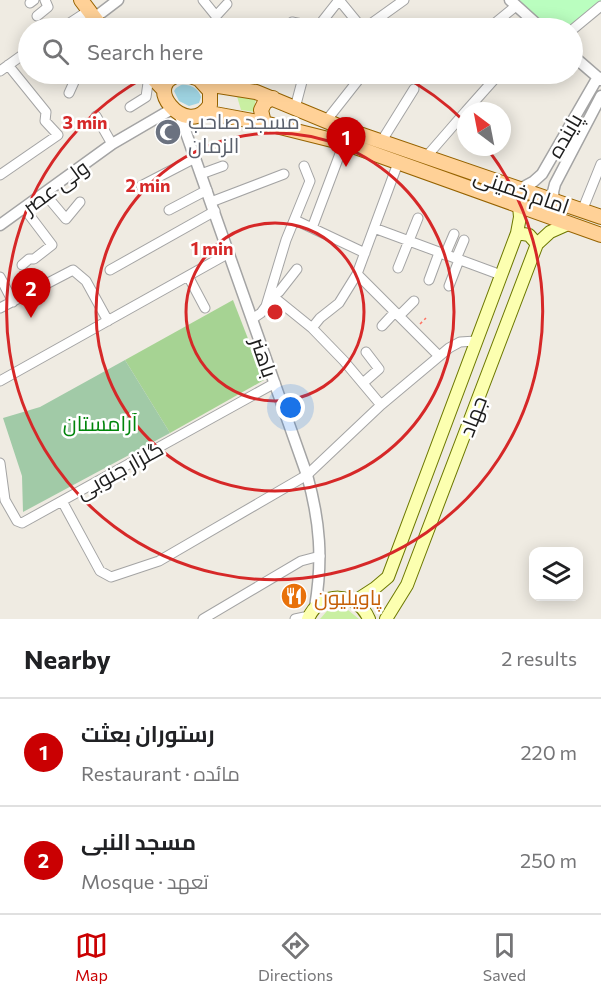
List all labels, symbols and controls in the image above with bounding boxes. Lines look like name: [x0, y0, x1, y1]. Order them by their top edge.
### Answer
search box: [18, 18, 583, 84]
icon: search: [39, 35, 72, 68]
text: Search here: [87, 38, 203, 65]
north arrow: [457, 102, 511, 156]
place label: مسجد صاحب الزمان: [188, 108, 300, 159]
street label: پاینده: [541, 108, 589, 163]
text: 3 min: [62, 111, 108, 133]
mosque icon: مسجد صاحب الزمان: [153, 117, 183, 147]
pin: 1: [326, 118, 366, 167]
street label: ولی عصر: [16, 154, 94, 221]
street label: امام خمینی: [470, 162, 573, 221]
text: 2 min: [126, 174, 170, 196]
text: 1 min: [191, 237, 233, 259]
pin: 2: [12, 268, 51, 318]
centre of rings: [265, 302, 285, 322]
street label: باهنر: [245, 333, 283, 381]
street label: جهاد: [453, 392, 493, 441]
your location: [276, 393, 305, 422]
park label: آرامستان: [63, 410, 138, 437]
street label: گلزار جنوبی: [71, 435, 168, 505]
map controls: [529, 547, 583, 601]
button: layers: [529, 547, 583, 601]
restaurant icon: پاویلیون: [279, 581, 309, 611]
place label: پاویلیون: [314, 584, 382, 612]
text: Nearby: [24, 643, 111, 674]
text: 2 results: [501, 646, 577, 670]
text: رستوران بعثت: [81, 720, 215, 747]
text: 1: [39, 740, 48, 764]
text: 220 m: [521, 740, 577, 764]
text: Restaurant · مائده: [81, 761, 240, 785]
text: مسجد النبی: [81, 828, 196, 855]
text: 2: [38, 848, 49, 872]
text: 250 m: [520, 848, 577, 872]
text: Mosque · تعهد: [81, 869, 209, 893]
tab: Map: [75, 929, 108, 984]
tab: Directions: [258, 929, 333, 984]
tab: Saved: [483, 929, 526, 984]

